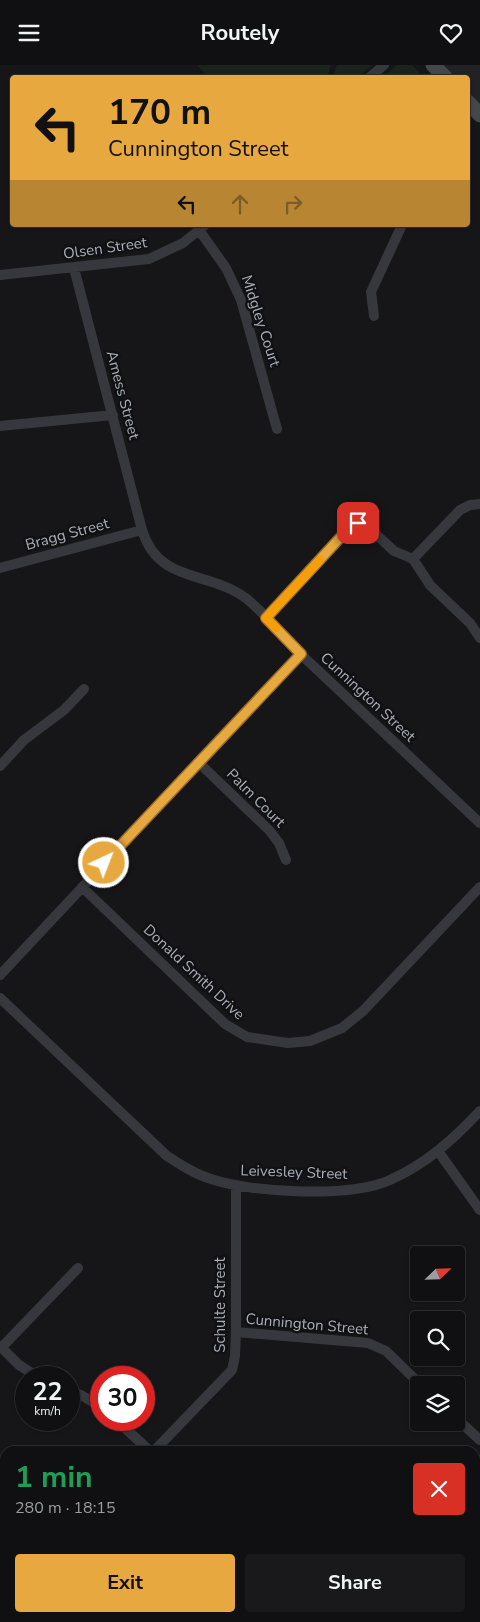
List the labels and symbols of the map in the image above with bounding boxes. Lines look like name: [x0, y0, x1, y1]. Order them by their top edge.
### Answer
street label: Olsen Street: [62, 232, 149, 264]
street label: Midgley Court: [237, 273, 285, 370]
street label: Amess Street: [102, 348, 145, 442]
pin: [337, 502, 379, 544]
street label: Bragg Street: [23, 513, 112, 555]
street label: Cunnington Street: [316, 648, 420, 747]
street label: Palm Court: [222, 764, 290, 832]
position arrow: [77, 836, 129, 888]
street label: Donald Smith Drive: [139, 920, 249, 1024]
street label: Leivesley Street: [240, 1160, 349, 1184]
north arrow: [410, 1246, 465, 1301]
street label: Schulte Street: [210, 1257, 230, 1353]
street label: Cunnington Street: [245, 1309, 370, 1339]
speed limit sign: 30: [90, 1366, 155, 1431]

